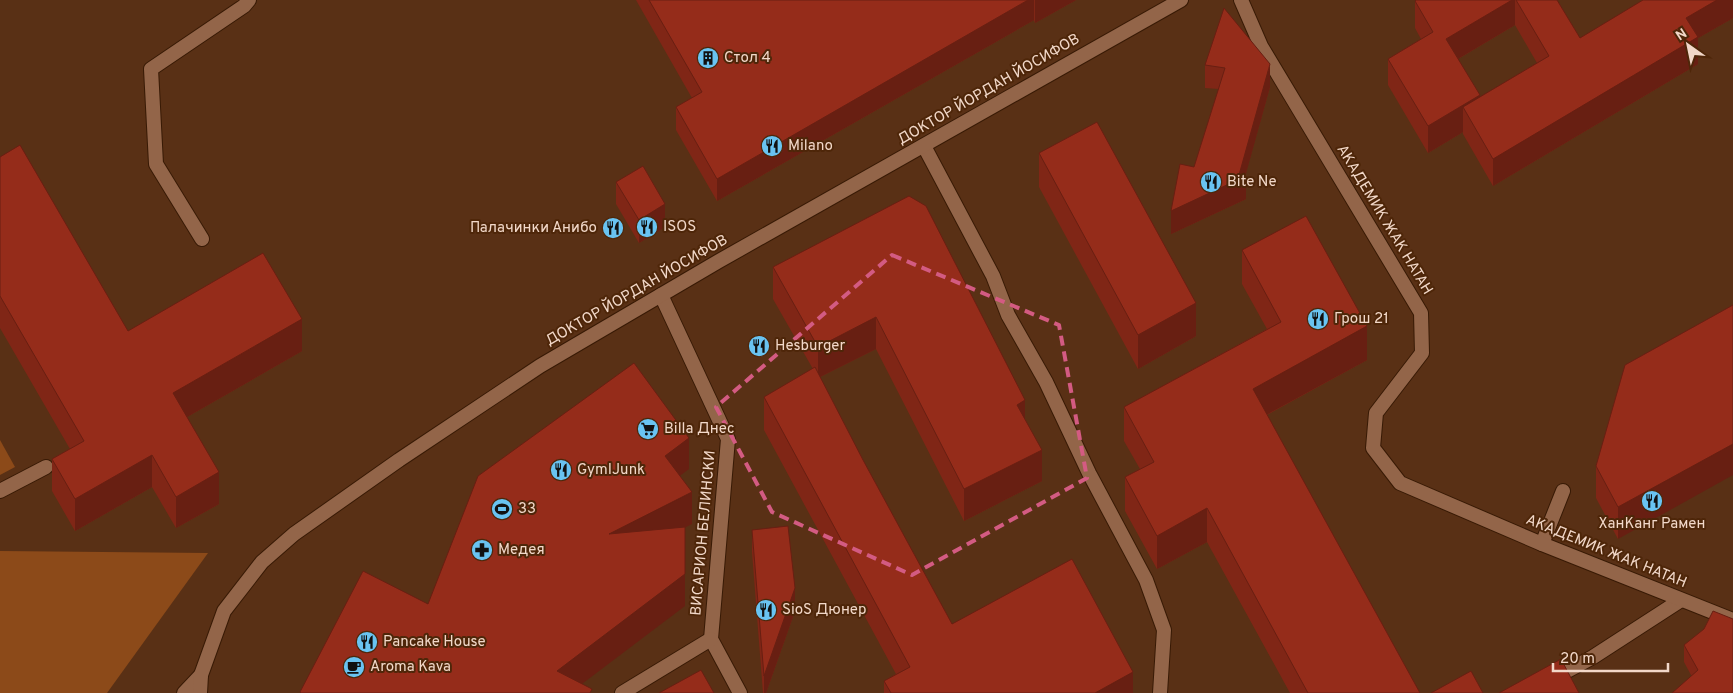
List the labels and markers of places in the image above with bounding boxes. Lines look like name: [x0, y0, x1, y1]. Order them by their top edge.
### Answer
building icon: Стол 4: [696, 46, 720, 70]
place label: Стол 4: [724, 49, 771, 68]
restaurant icon: Milano: [760, 134, 784, 158]
place label: Milano: [788, 137, 833, 156]
restaurant icon: Bite Ne: [1199, 170, 1223, 194]
place label: Bite Ne: [1227, 173, 1277, 192]
restaurant icon: ISOS: [635, 215, 659, 239]
restaurant icon: Палачинки Анибо: [601, 216, 625, 240]
place label: ISOS: [663, 218, 696, 237]
place label: Палачинки Анибо: [470, 219, 597, 238]
restaurant icon: Грош 21: [1306, 307, 1330, 331]
place label: Грош 21: [1334, 310, 1389, 329]
restaurant icon: Hesburger: [747, 334, 771, 358]
place label: Hesburger: [775, 337, 846, 356]
supermarket icon: Billa Днес: [636, 417, 660, 441]
place label: Billa Днес: [664, 420, 734, 439]
restaurant icon: GymIJunk: [549, 458, 573, 482]
place label: GymIJunk: [577, 461, 645, 480]
restaurant icon: ХанКанг Рамен: [1640, 489, 1664, 513]
sports icon: 33: [490, 497, 514, 521]
place label: 33: [518, 500, 536, 519]
place label: ХанКанг Рамен: [1599, 515, 1705, 534]
pharmacy icon: Медея: [470, 538, 494, 562]
place label: Медея: [498, 541, 545, 560]
restaurant icon: SioS Дюнер: [754, 598, 778, 622]
place label: SioS Дюнер: [782, 601, 866, 620]
restaurant icon: Pancake House: [355, 630, 379, 654]
place label: Pancake House: [383, 633, 486, 652]
cafe icon: Aroma Kava: [342, 655, 366, 679]
place label: Aroma Kava: [370, 658, 451, 677]

